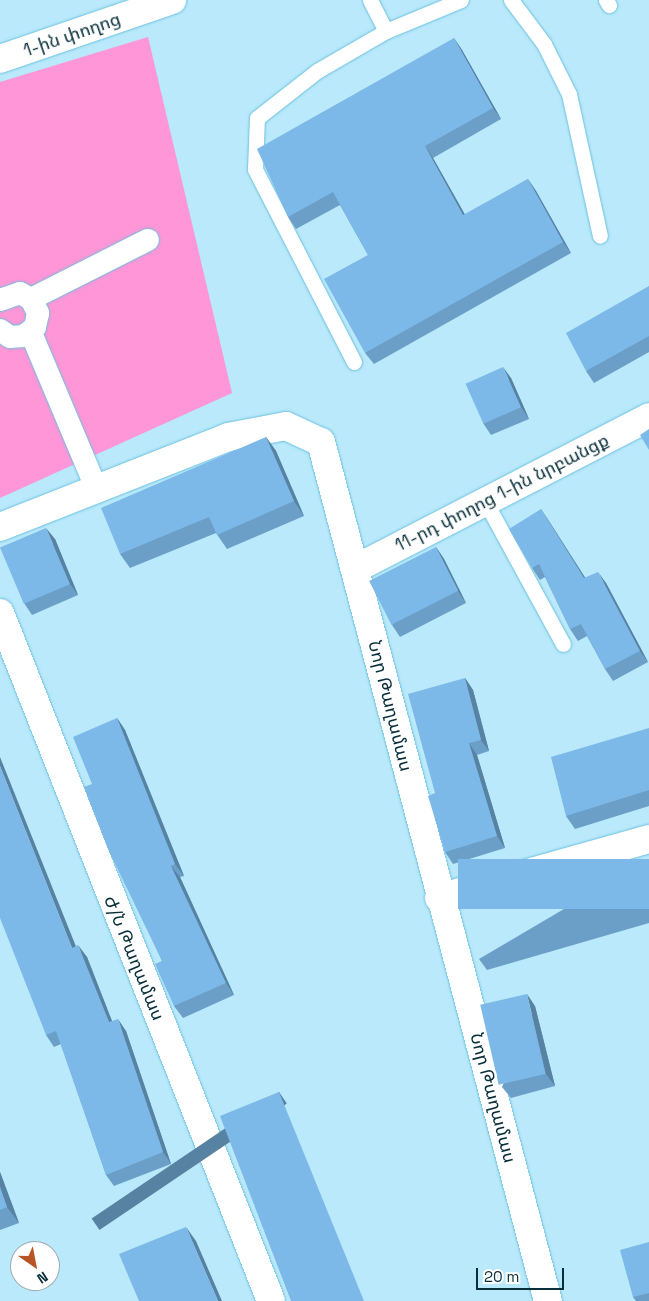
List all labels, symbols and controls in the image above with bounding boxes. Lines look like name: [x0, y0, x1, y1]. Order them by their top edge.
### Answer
street label: 1-ին փողոց: [21, 8, 123, 62]
street label: 11-րդ փողոց 1-ին նրբանցք: [391, 430, 613, 556]
street label: Նոր Թաղամաս: [363, 638, 417, 774]
street label: Ժ/Ն Թաղամաս: [99, 892, 169, 1024]
street label: Նոր Թաղամաս: [465, 1030, 521, 1166]
north arrow: [10, 1241, 60, 1291]
scale bar: [479, 1258, 566, 1290]
text: 20 m: [484, 1267, 519, 1286]
text: N: [34, 1268, 51, 1288]

